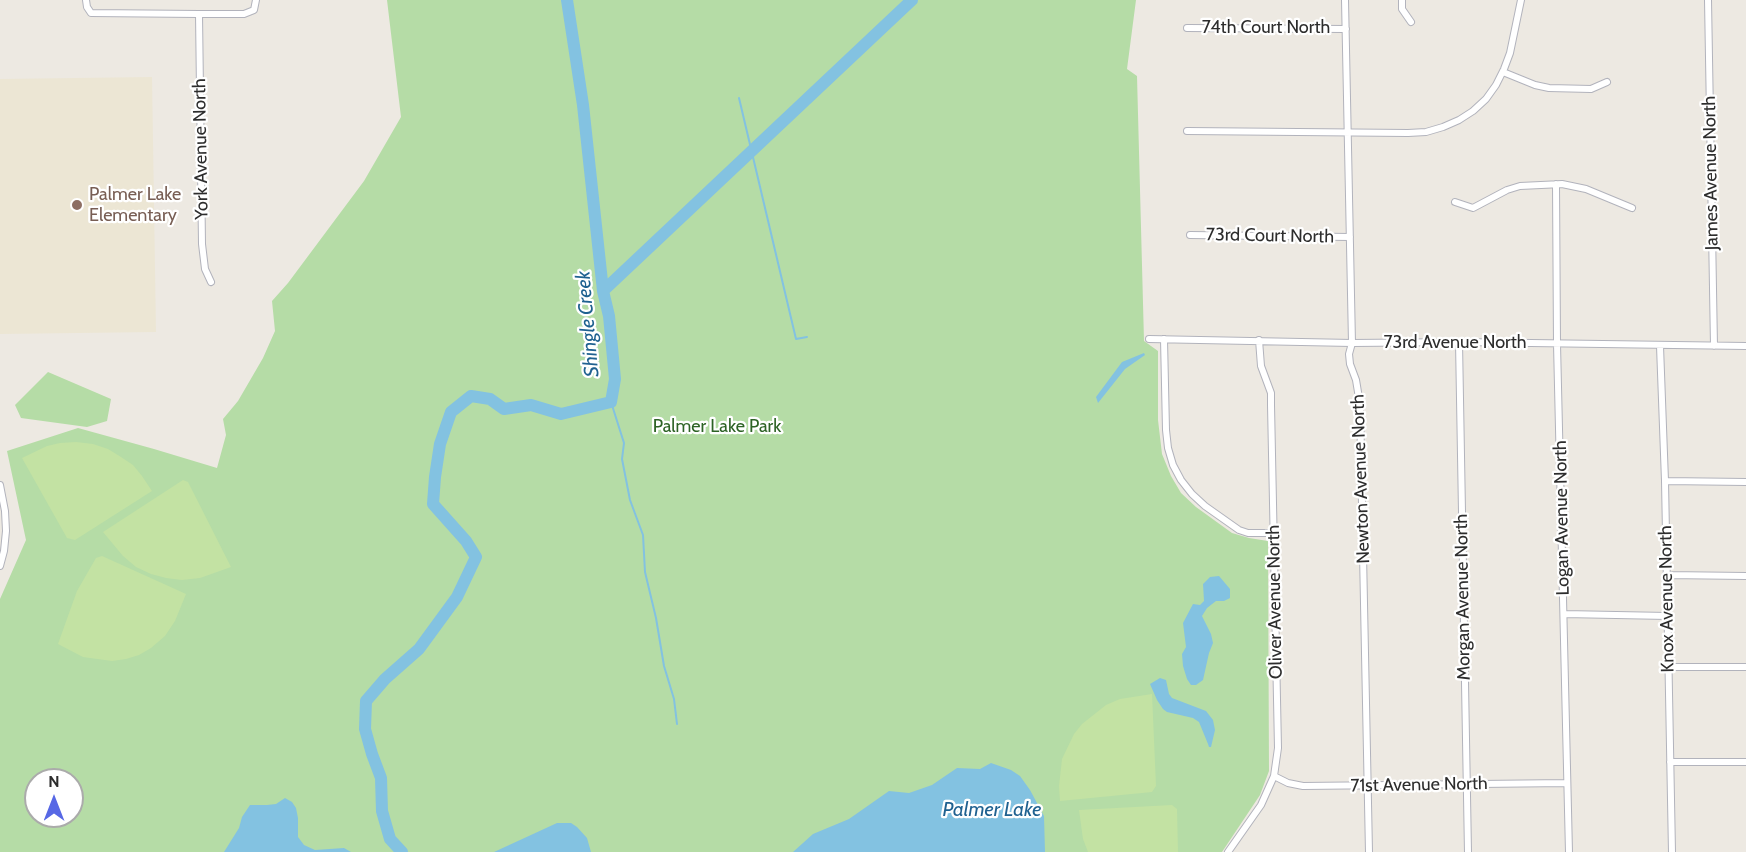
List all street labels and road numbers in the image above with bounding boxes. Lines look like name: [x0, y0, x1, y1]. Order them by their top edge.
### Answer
street label: 74th Court North: [1202, 17, 1330, 39]
street label: York Avenue North: [189, 78, 213, 220]
street label: James Avenue North: [1699, 96, 1723, 250]
street label: 73rd Court North: [1206, 224, 1334, 248]
street label: 73rd Avenue North: [1383, 332, 1527, 354]
street label: Newton Avenue North: [1347, 394, 1375, 564]
street label: Logan Avenue North: [1550, 440, 1574, 596]
street label: Morgan Avenue North: [1451, 514, 1475, 680]
street label: Oliver Avenue North: [1263, 525, 1287, 679]
street label: Knox Avenue North: [1655, 525, 1679, 673]
street label: 71st Avenue North: [1350, 773, 1488, 797]

